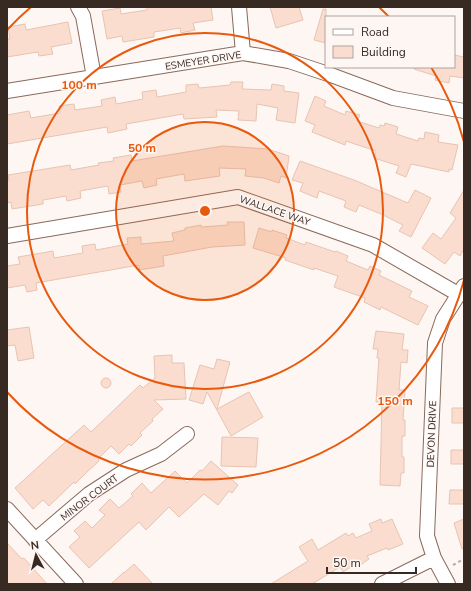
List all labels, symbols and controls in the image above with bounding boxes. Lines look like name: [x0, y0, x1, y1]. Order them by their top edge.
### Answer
legend: [325, 16, 455, 68]
text: Road: [361, 24, 389, 40]
text: Building: [361, 44, 406, 60]
street label: ESMEYER DRIVE: [164, 48, 242, 74]
text: 100 m: [61, 77, 97, 93]
text: 50 m: [128, 140, 156, 156]
street label: WALLACE WAY: [238, 192, 313, 230]
centre of rings: [198, 204, 212, 218]
text: 150 m: [377, 393, 413, 409]
street label: DEVON DRIVE: [424, 400, 440, 468]
street label: MINOR COURT: [58, 471, 122, 524]
north arrow: [16, 535, 56, 575]
text: N: [30, 538, 40, 554]
scale bar: [327, 549, 416, 575]
text: 50 m: [333, 555, 361, 571]

